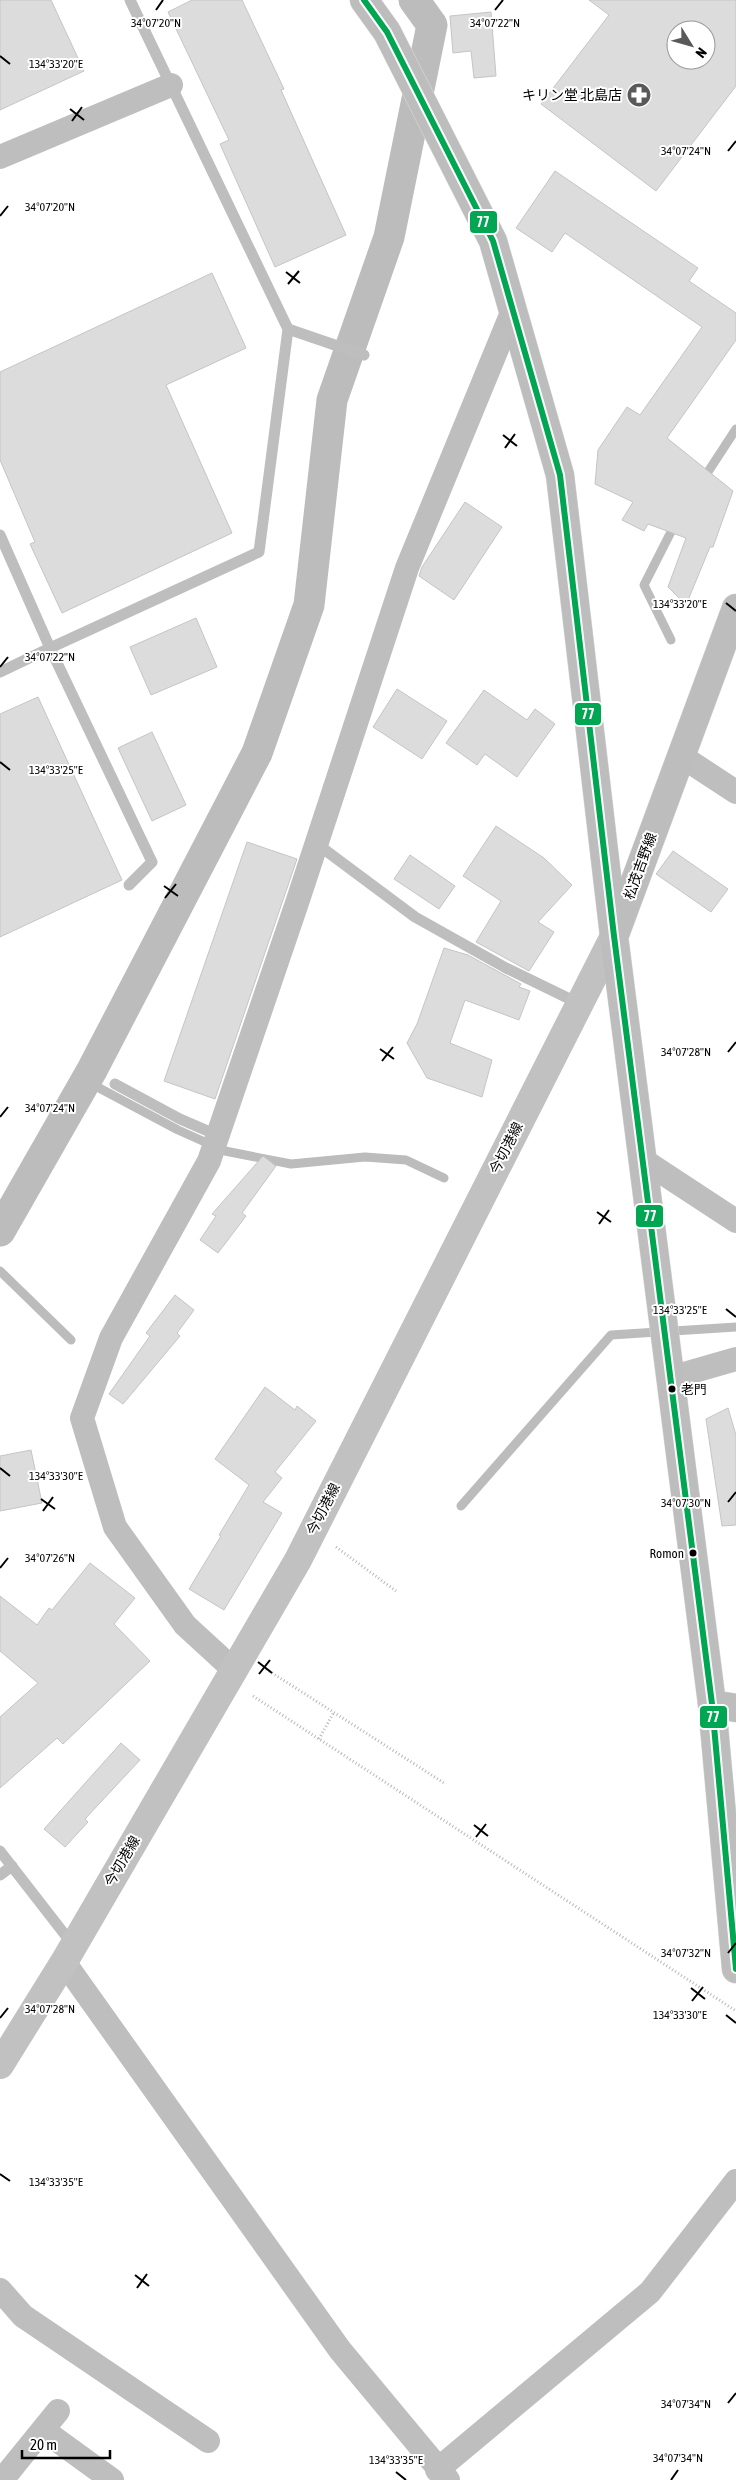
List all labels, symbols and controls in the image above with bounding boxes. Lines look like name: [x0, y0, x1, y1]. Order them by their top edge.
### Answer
text: 34°07'20"N: [131, 16, 181, 30]
text: 34°07'22"N: [470, 16, 520, 30]
north arrow: [666, 20, 716, 70]
text: N: [693, 45, 710, 61]
text: 134°33'20"E: [29, 57, 83, 71]
pharmacy icon: キリン堂 北島店: [626, 82, 652, 108]
place label: キリン堂 北島店: [522, 87, 622, 103]
text: 34°07'24"N: [661, 144, 711, 158]
text: 34°07'20"N: [25, 200, 75, 214]
line badge: 77: [469, 210, 498, 234]
text: 77: [476, 214, 490, 230]
text: 134°33'20"E: [653, 597, 707, 611]
text: 34°07'22"N: [25, 650, 75, 664]
line badge: 77: [574, 702, 602, 726]
text: 77: [581, 706, 595, 722]
text: 134°33'25"E: [29, 763, 83, 777]
street label: 松茂吉野線: [621, 830, 659, 902]
text: 34°07'28"N: [661, 1045, 711, 1059]
text: 34°07'24"N: [25, 1101, 75, 1115]
street label: 今切港線: [486, 1119, 526, 1177]
line badge: 77: [635, 1204, 664, 1228]
text: 77: [643, 1208, 657, 1224]
text: 134°33'25"E: [653, 1303, 707, 1317]
place label: 老門: [681, 1382, 707, 1397]
marker: 老門: [667, 1384, 677, 1394]
text: 134°33'30"E: [29, 1469, 83, 1483]
street label: 今切港線: [303, 1480, 343, 1538]
text: 34°07'30"N: [661, 1496, 711, 1510]
place label: Romon: [650, 1546, 684, 1561]
marker: Romon: [688, 1548, 698, 1558]
text: 34°07'26"N: [25, 1551, 75, 1565]
line badge: 77: [699, 1705, 728, 1729]
text: 77: [706, 1709, 720, 1725]
street label: 今切港線: [101, 1833, 143, 1889]
text: 34°07'32"N: [661, 1946, 711, 1960]
text: 34°07'28"N: [25, 2002, 75, 2016]
text: 134°33'30"E: [653, 2008, 707, 2022]
text: 134°33'35"E: [29, 2175, 83, 2189]
text: 34°07'34"N: [661, 2397, 711, 2411]
scale bar: [22, 2428, 110, 2460]
text: 20 m: [30, 2436, 57, 2453]
text: 34°07'34"N: [653, 2451, 703, 2465]
text: 134°33'35"E: [369, 2453, 423, 2467]

